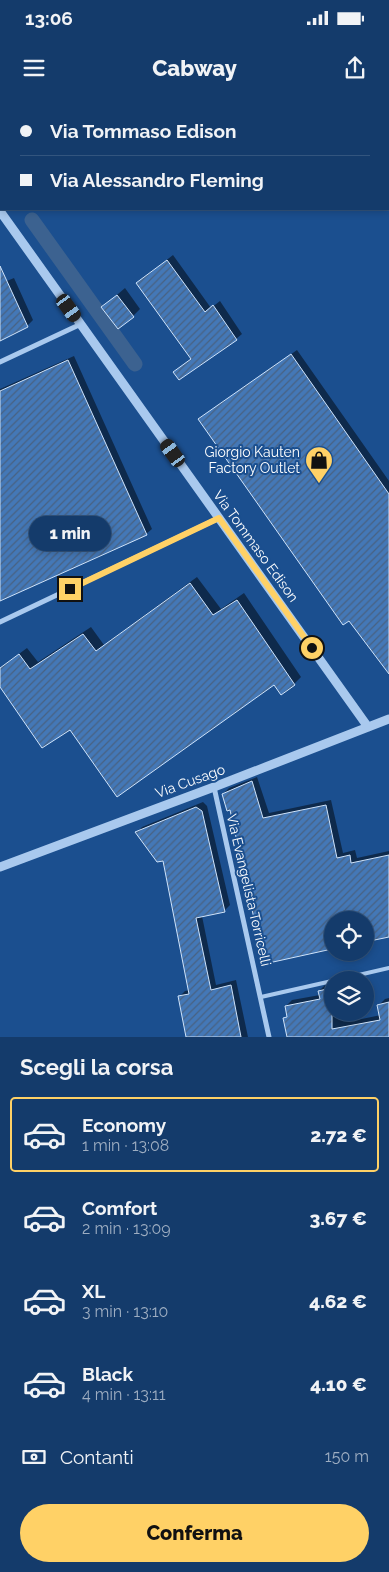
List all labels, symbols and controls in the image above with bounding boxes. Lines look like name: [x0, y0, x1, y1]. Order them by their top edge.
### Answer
text: 13:06: [25, 7, 73, 29]
icon: menu: [20, 54, 48, 82]
icon: share: [341, 54, 369, 82]
text: Cabway: [152, 55, 237, 81]
text: Via Tommaso Edison: [50, 120, 236, 142]
text: Via Alessandro Fleming: [50, 169, 264, 191]
car: [54, 291, 83, 325]
car: [158, 436, 187, 470]
place label: Giorgio Kauten Factory Outlet: [204, 444, 300, 476]
shop icon: Giorgio Kauten Factory Outlet: [304, 445, 334, 484]
street label: Via Tommaso Edison: [210, 487, 302, 605]
callout: 1 min: [29, 516, 111, 552]
text: 1 min: [49, 524, 91, 543]
route end: [59, 578, 81, 600]
route start: [301, 637, 323, 659]
street label: Via Cusago: [153, 761, 227, 801]
street label: Via Evangelista Torricelli: [224, 812, 274, 968]
map controls: [324, 911, 374, 1021]
button: locate: [324, 911, 374, 961]
button: layers: [324, 971, 374, 1021]
text: Scegli la corsa: [20, 1054, 173, 1080]
icon: car: [22, 1112, 67, 1157]
text: Economy: [82, 1114, 166, 1136]
text: 2.72 €: [310, 1124, 367, 1146]
text: 1 min · 13:08: [82, 1136, 169, 1155]
icon: car: [22, 1195, 67, 1240]
text: Comfort: [82, 1197, 157, 1219]
text: 3.67 €: [310, 1207, 367, 1229]
text: 2 min · 13:09: [82, 1219, 171, 1238]
icon: car: [22, 1278, 67, 1323]
text: XL: [82, 1280, 105, 1302]
text: 4.62 €: [309, 1290, 367, 1312]
text: 3 min · 13:10: [82, 1302, 168, 1321]
icon: car: [22, 1361, 67, 1406]
text: Black: [82, 1363, 133, 1385]
text: 4.10 €: [310, 1373, 367, 1395]
text: 4 min · 13:11: [82, 1385, 166, 1404]
icon: cash: [20, 1443, 48, 1471]
text: Contanti: [60, 1446, 134, 1468]
text: 150 m: [325, 1447, 369, 1466]
button: Conferma: [20, 1504, 369, 1562]

